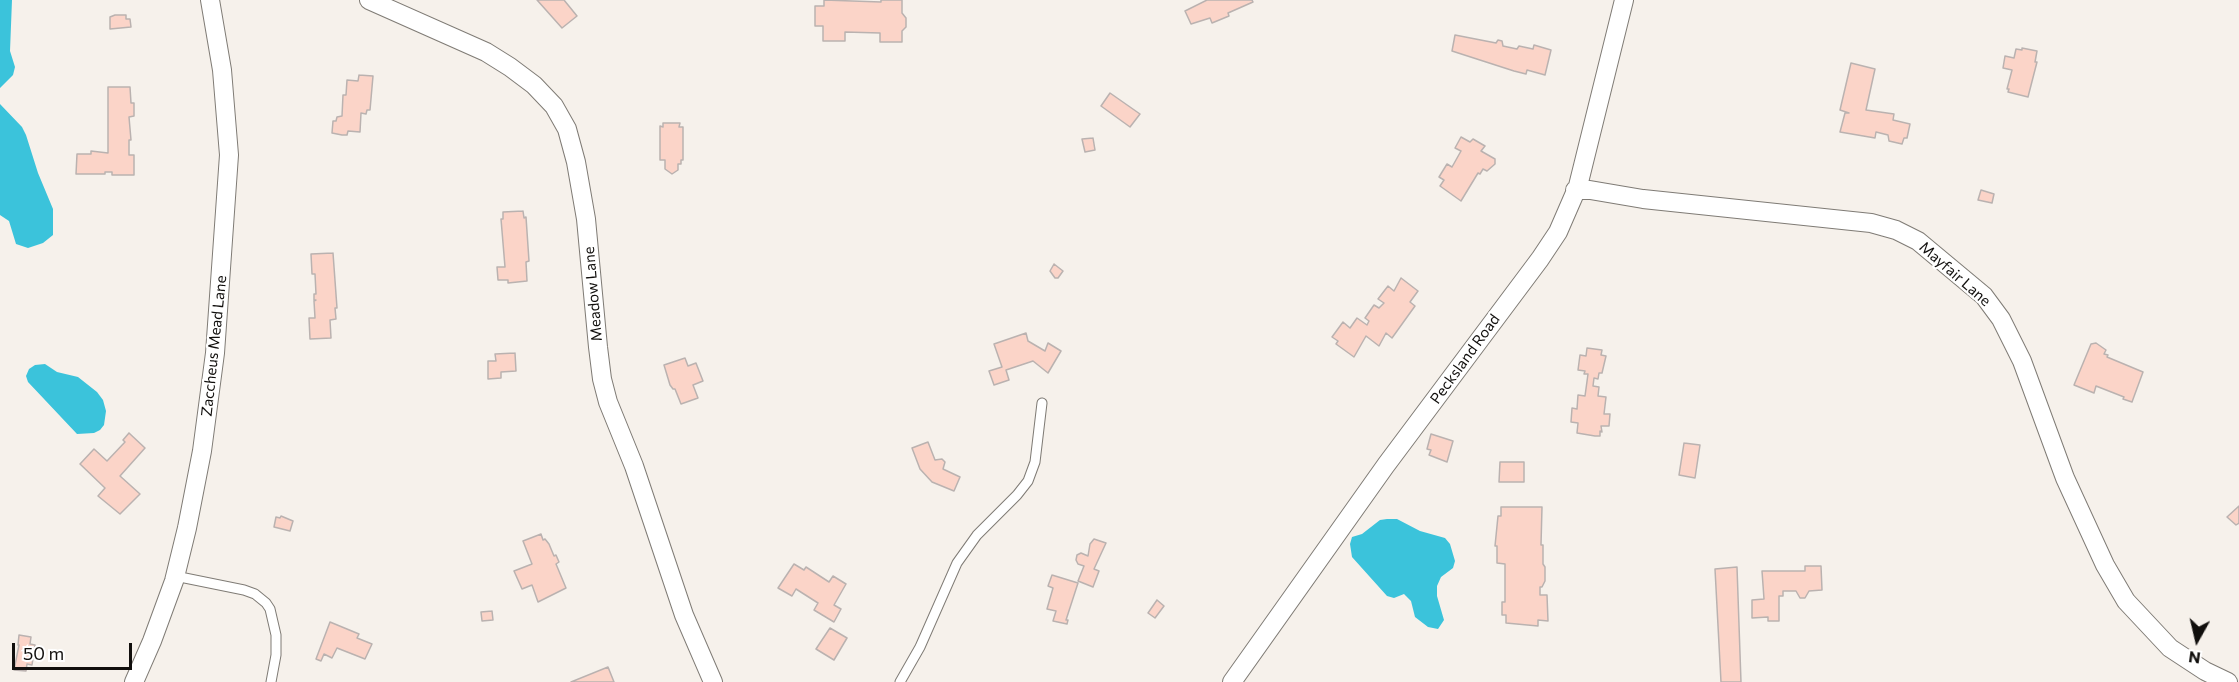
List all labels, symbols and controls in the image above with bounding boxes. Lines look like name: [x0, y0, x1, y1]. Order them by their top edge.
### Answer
street label: Mayfair Lane: [1916, 238, 1994, 310]
street label: Meadow Lane: [580, 246, 606, 342]
street label: Zaccheus Mead Lane: [198, 275, 230, 417]
street label: Pecksland Road: [1426, 311, 1504, 407]
north arrow: [2167, 610, 2227, 670]
scale bar: [15, 631, 135, 669]
text: 50 m: [23, 642, 64, 664]
text: N: [2187, 648, 2202, 669]

